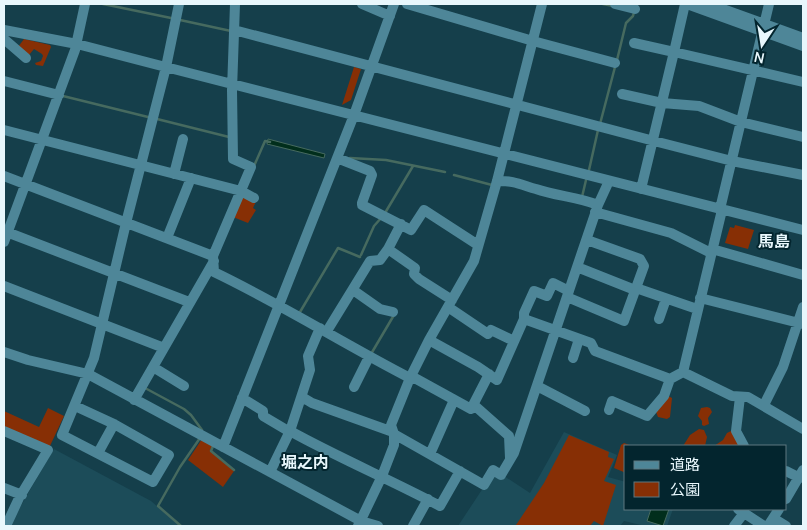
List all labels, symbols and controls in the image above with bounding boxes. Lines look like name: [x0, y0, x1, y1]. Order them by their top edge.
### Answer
north arrow: [737, 20, 787, 70]
text: N: [752, 48, 766, 69]
district label: 馬島: [758, 230, 790, 252]
legend: [624, 445, 787, 510]
district label: 堀之内: [281, 451, 329, 473]
text: 道路: [670, 454, 700, 475]
text: 公園: [670, 479, 700, 500]

